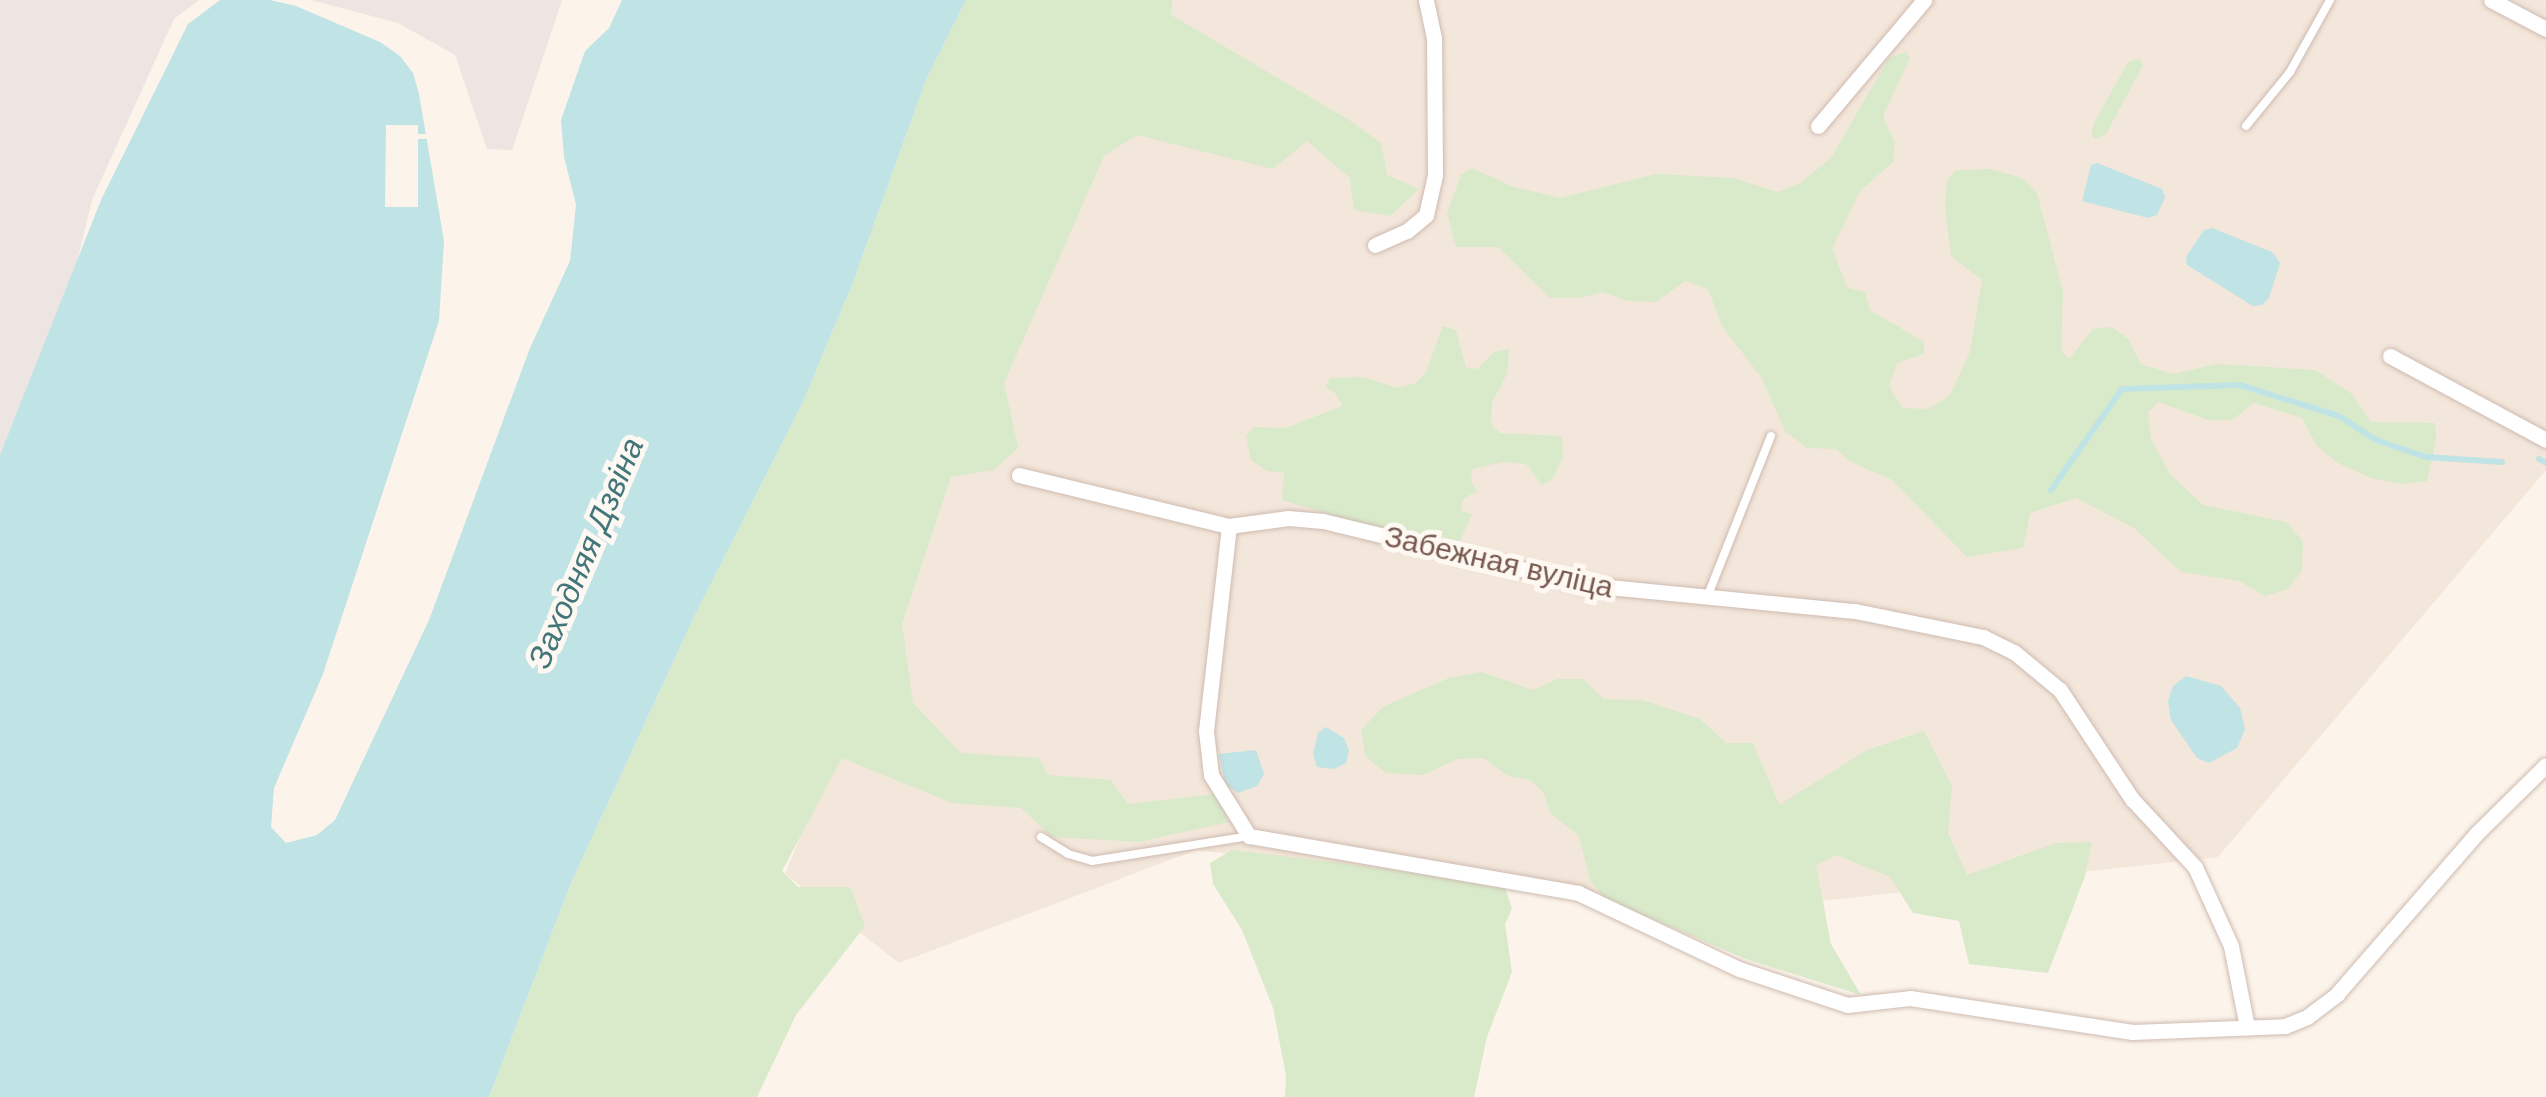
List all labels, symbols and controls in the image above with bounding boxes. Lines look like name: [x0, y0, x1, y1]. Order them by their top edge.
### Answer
water label: Заходняя Дзвіна: [520, 432, 652, 674]
street label: Забежная вуліца: [1381, 518, 1617, 606]

